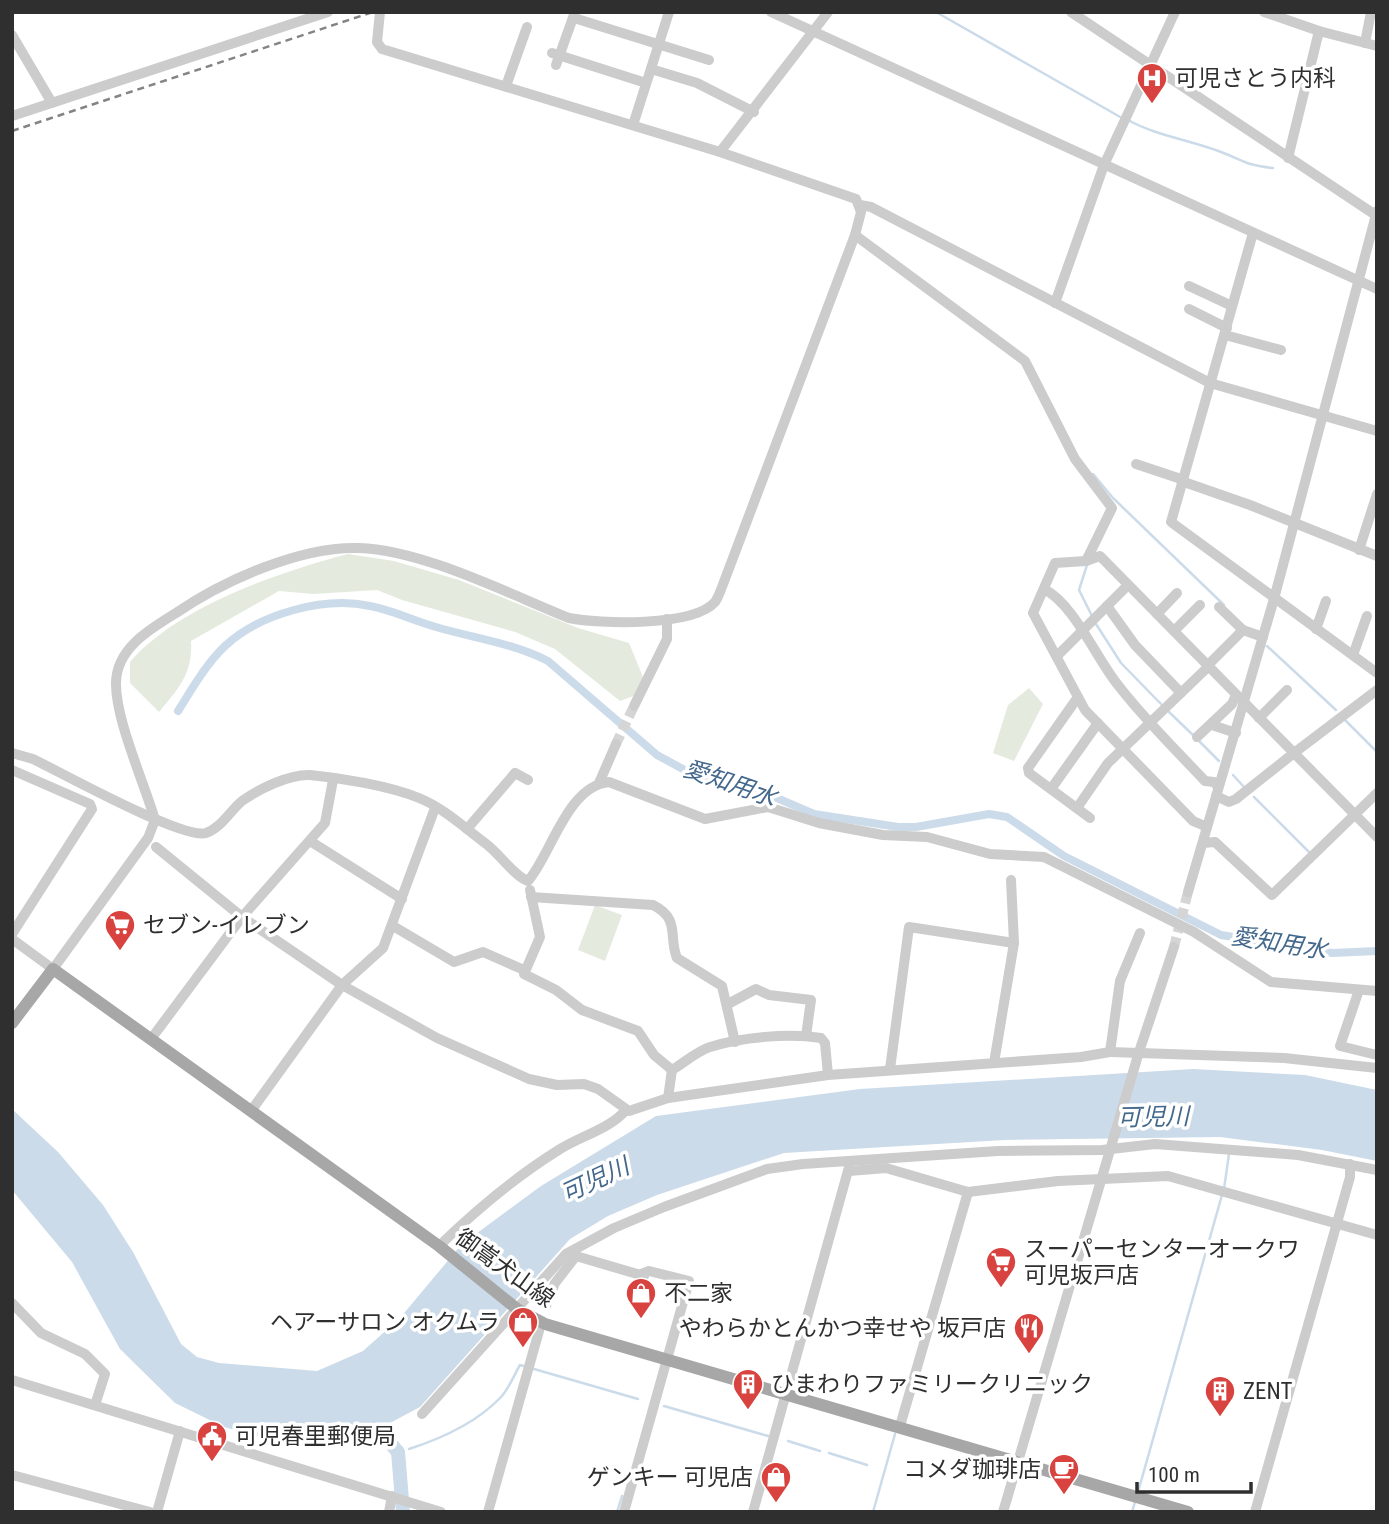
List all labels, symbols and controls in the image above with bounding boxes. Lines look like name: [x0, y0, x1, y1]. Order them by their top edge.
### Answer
hospital icon: 可児さとう内科: [1135, 61, 1169, 105]
place label: 可児さとう内科: [1175, 65, 1336, 92]
water label: 愛知用水: [680, 754, 783, 813]
supermarket icon: セブン-イレブン: [103, 908, 137, 952]
place label: セブン-イレブン: [143, 912, 310, 939]
water label: 愛知用水: [1229, 922, 1332, 965]
water label: 可児川: [1117, 1102, 1192, 1132]
water label: 可児川: [556, 1151, 636, 1208]
street label: 御嵩犬山線: [450, 1224, 559, 1313]
place label: スーパーセンターオークワ 可児坂戸店: [1024, 1236, 1300, 1289]
supermarket icon: スーパーセンターオークワ 可児坂戸店: [984, 1245, 1018, 1289]
shop icon: 不二家: [624, 1276, 658, 1320]
place label: 不二家: [664, 1280, 733, 1307]
shop icon: ヘアーサロン オクムラ: [506, 1305, 540, 1349]
place label: ヘアーサロン オクムラ: [270, 1309, 500, 1336]
restaurant icon: やわらかとんかつ幸せや 坂戸店: [1012, 1311, 1046, 1355]
place label: やわらかとんかつ幸せや 坂戸店: [679, 1315, 1006, 1342]
building icon: ひまわりファミリークリニック: [731, 1367, 765, 1411]
place label: ひまわりファミリークリニック: [771, 1371, 1093, 1398]
building icon: ZENT: [1203, 1374, 1237, 1418]
place label: ZENT: [1243, 1378, 1292, 1405]
public building icon: 可児春里郵便局: [195, 1419, 229, 1463]
place label: 可児春里郵便局: [235, 1423, 396, 1450]
scale bar: [1137, 1450, 1251, 1494]
cafe icon: コメダ珈琲店: [1047, 1452, 1081, 1496]
place label: コメダ珈琲店: [903, 1456, 1041, 1483]
shop icon: ゲンキー 可児店: [759, 1460, 793, 1504]
text: 100 m: [1148, 1463, 1200, 1487]
place label: ゲンキー 可児店: [587, 1464, 753, 1491]

